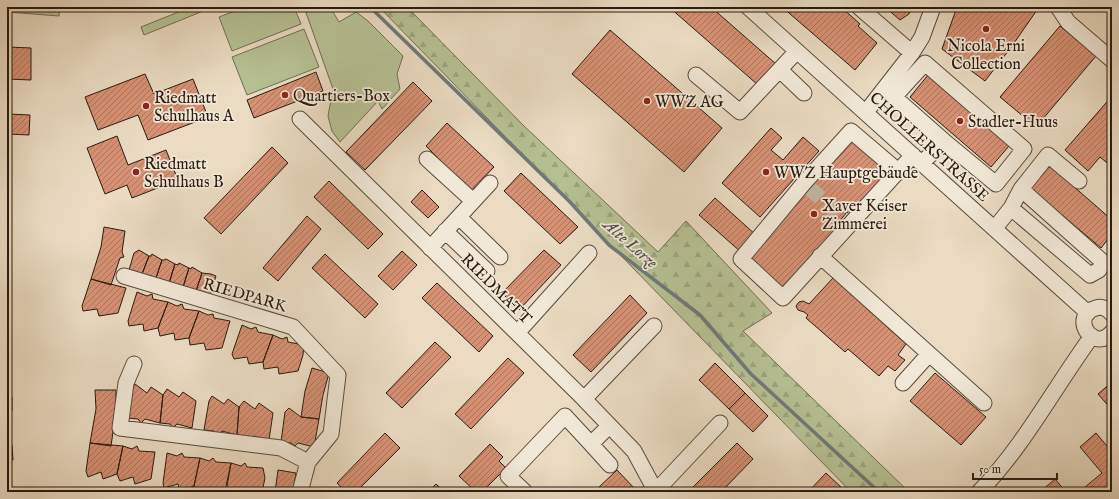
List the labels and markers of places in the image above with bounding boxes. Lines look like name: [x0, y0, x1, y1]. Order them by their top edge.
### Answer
marker: Nicola Erni Collection: [981, 24, 991, 34]
place label: Nicola Erni Collection: [947, 37, 1025, 75]
place label: Quartiers-Box: [293, 87, 390, 107]
place label: Riedmatt Schulhaus A: [154, 89, 235, 127]
marker: Quartiers-Box: [280, 90, 290, 100]
place label: WWZ AG: [655, 93, 724, 113]
marker: WWZ AG: [642, 96, 652, 106]
marker: Riedmatt Schulhaus A: [141, 101, 151, 111]
place label: Stadler-Huus: [968, 113, 1058, 133]
marker: Stadler-Huus: [955, 116, 965, 126]
place label: Riedmatt Schulhaus B: [144, 155, 224, 193]
place label: WWZ Hauptgebäude: [774, 164, 918, 184]
marker: Riedmatt Schulhaus B: [131, 167, 141, 177]
marker: WWZ Hauptgebäude: [761, 167, 771, 177]
place label: Xaver Keiser Zimmerei: [822, 197, 908, 235]
marker: Xaver Keiser Zimmerei: [809, 209, 819, 219]

